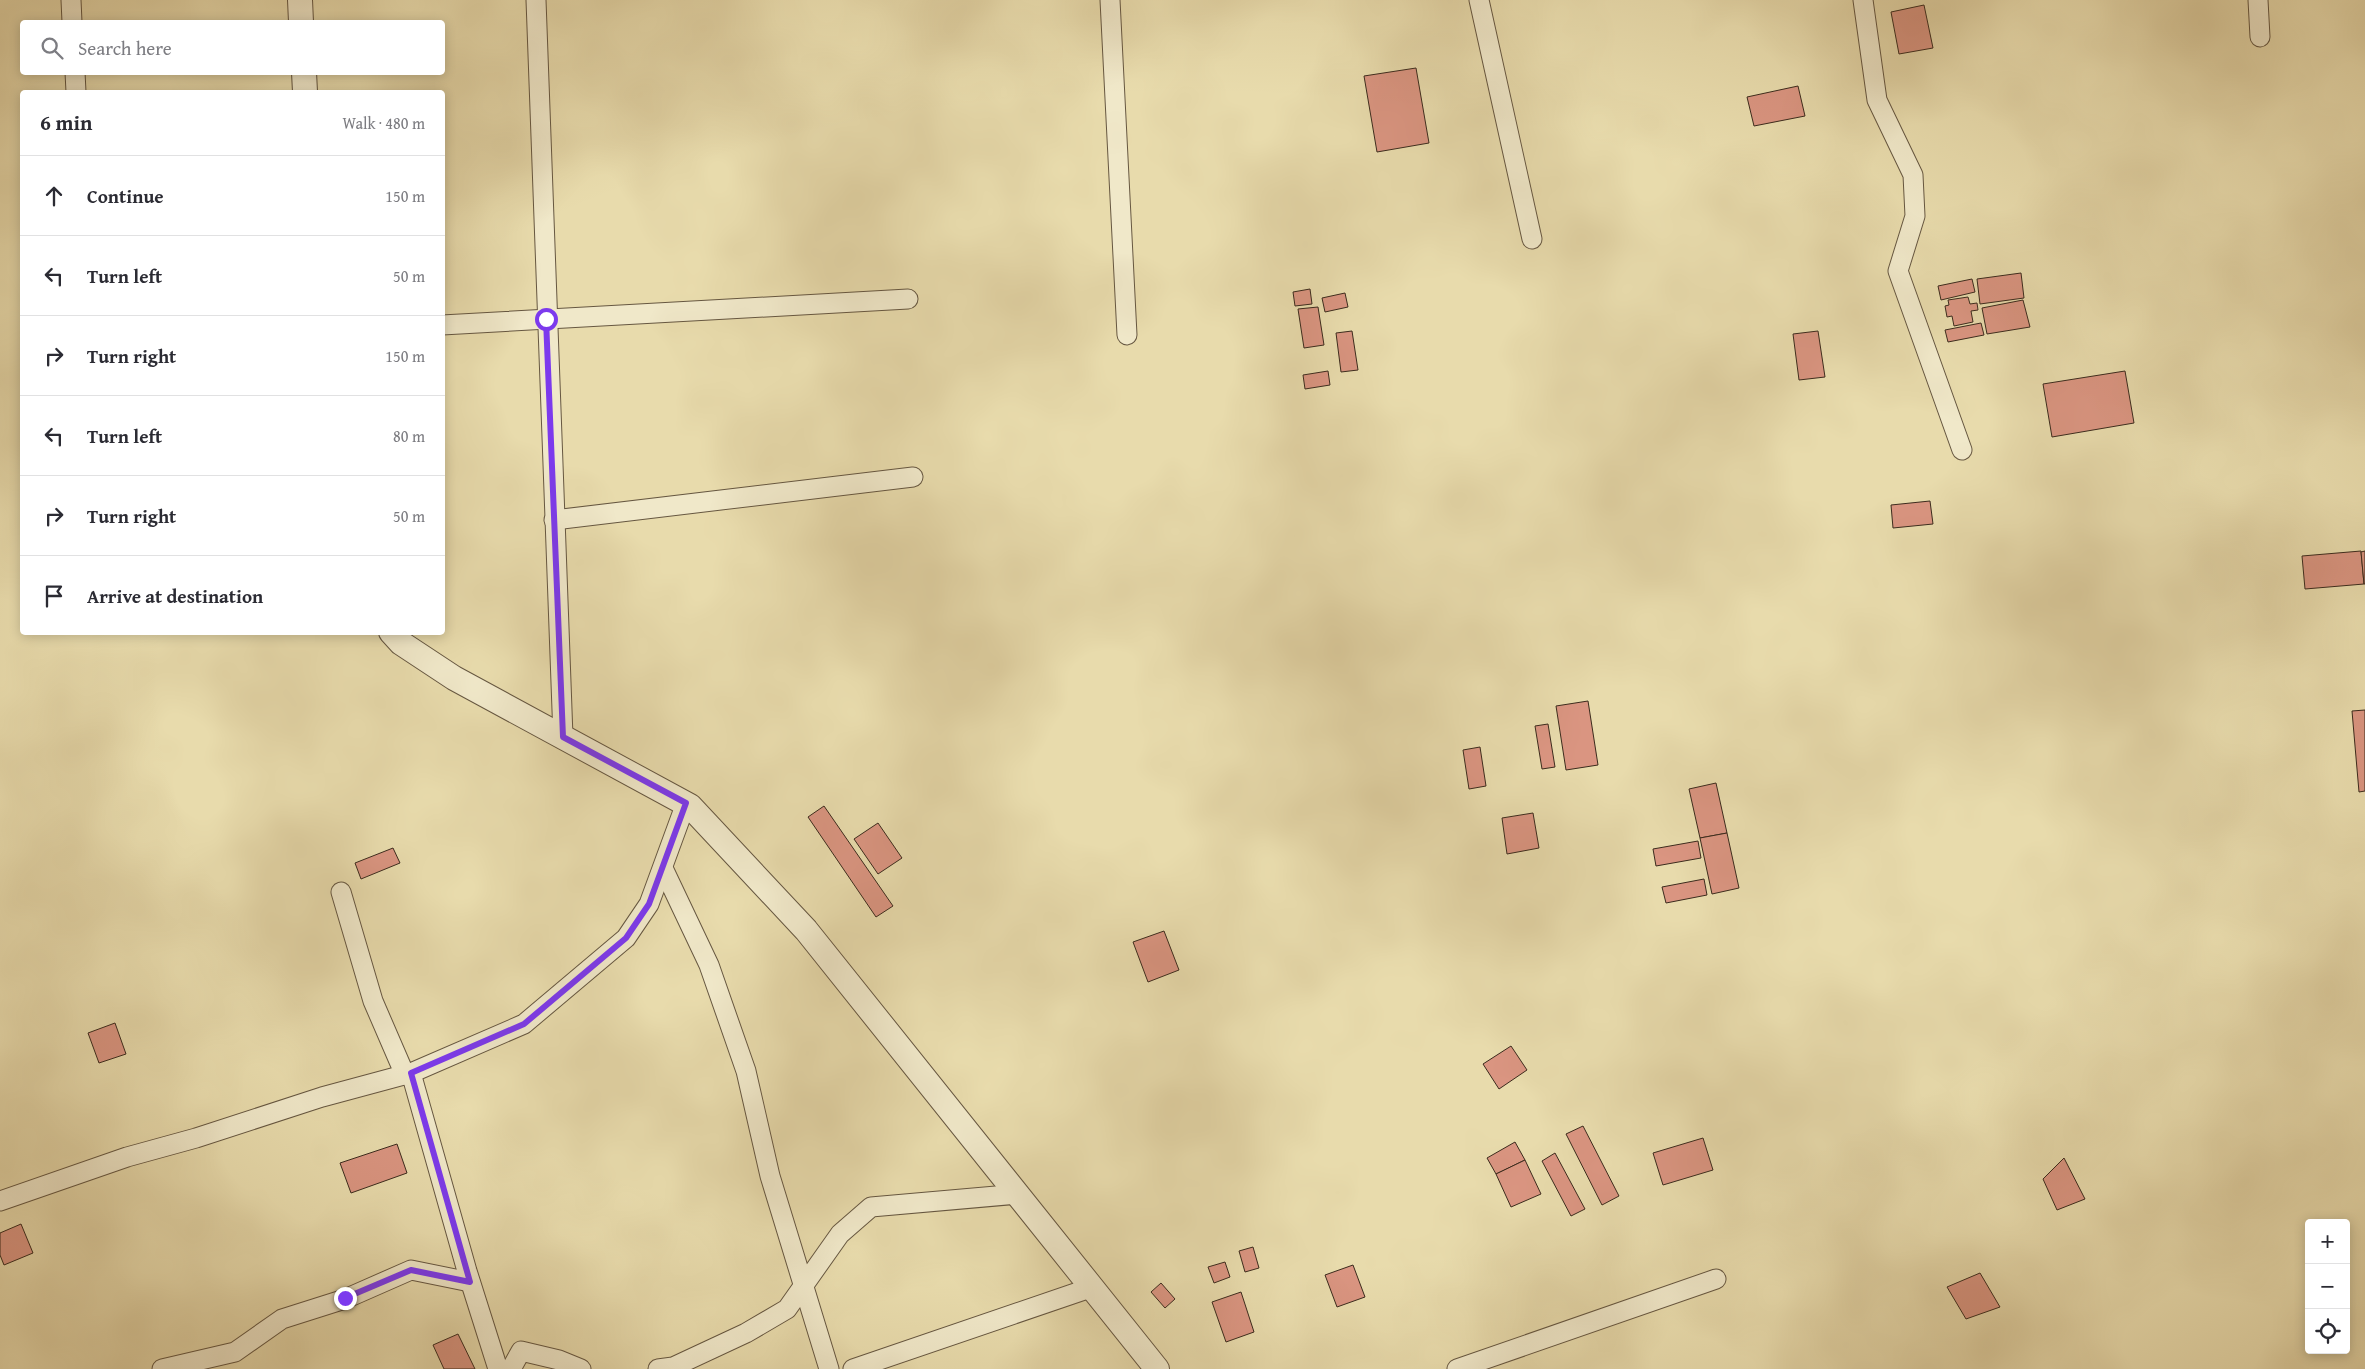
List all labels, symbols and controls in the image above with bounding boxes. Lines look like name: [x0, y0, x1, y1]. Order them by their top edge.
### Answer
search box: [20, 20, 445, 75]
icon: search: [38, 34, 66, 62]
text: Search here: [78, 34, 172, 62]
text: 6 min: [40, 107, 92, 138]
text: Walk · 480 m: [342, 111, 425, 135]
icon: ahead: [40, 182, 68, 210]
text: Continue: [87, 182, 164, 210]
text: 150 m: [385, 184, 425, 208]
icon: left: [40, 262, 68, 290]
text: Turn left: [87, 262, 162, 290]
text: 50 m: [393, 264, 425, 288]
route start: [535, 308, 558, 331]
icon: right: [40, 342, 68, 370]
text: Turn right: [87, 342, 176, 370]
text: 150 m: [385, 344, 425, 368]
icon: left: [40, 422, 68, 450]
text: Turn left: [87, 422, 162, 450]
text: 80 m: [393, 424, 425, 448]
icon: right: [40, 502, 68, 530]
text: Turn right: [87, 502, 176, 530]
text: 50 m: [393, 504, 425, 528]
icon: arrive: [40, 582, 68, 610]
text: Arrive at destination: [87, 582, 263, 610]
map controls: [2305, 1219, 2350, 1354]
button: +: [2305, 1219, 2350, 1264]
button: −: [2305, 1264, 2350, 1309]
route end: [334, 1287, 357, 1310]
button: locate: [2305, 1309, 2350, 1354]

